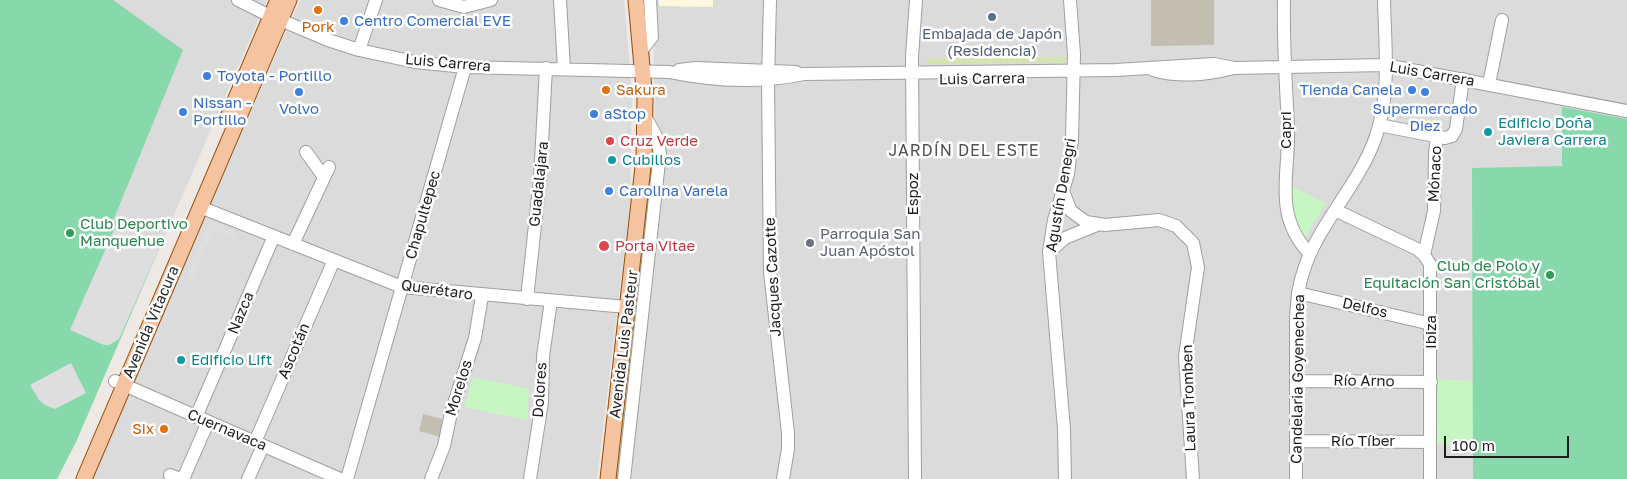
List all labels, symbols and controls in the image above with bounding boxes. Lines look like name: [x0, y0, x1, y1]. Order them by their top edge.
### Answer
marker: Pork: [312, 4, 324, 16]
marker: Embajada de Japón (Residencia): [986, 11, 998, 23]
place label: Centro Comercial EVE: [354, 12, 511, 30]
marker: Centro Comercial EVE: [338, 15, 350, 27]
place label: Pork: [302, 18, 334, 36]
place label: Embajada de Japón (Residencia): [922, 25, 1062, 60]
street label: Luis Carrera: [404, 50, 492, 76]
street label: Luis Carrera: [1388, 58, 1476, 90]
place label: Toyota - Portillo: [217, 67, 332, 85]
street label: Luis Carrera: [939, 69, 1025, 89]
marker: Toyota - Portillo: [201, 70, 213, 82]
place label: Sakura: [616, 81, 666, 99]
place label: Tienda Canela: [1299, 81, 1402, 99]
marker: Sakura: [600, 84, 612, 96]
marker: Tienda Canela: [1406, 84, 1418, 96]
marker: Volvo: [293, 86, 305, 98]
marker: Supermercado Diez: [1419, 86, 1431, 98]
place label: Nissan - Portillo: [193, 94, 251, 129]
place label: Volvo: [279, 100, 319, 118]
place label: Supermercado Diez: [1373, 100, 1477, 135]
place label: aStop: [604, 105, 646, 123]
marker: Nissan - Portillo: [177, 106, 189, 118]
marker: aStop: [588, 108, 600, 120]
street label: Capri: [1277, 111, 1295, 149]
place label: Edificio Doña Javiera Carrera: [1498, 114, 1607, 149]
marker: Edificio Doña Javiera Carrera: [1482, 126, 1494, 138]
place label: Cruz Verde: [620, 132, 698, 150]
marker: Cruz Verde: [604, 135, 616, 147]
street label: Agustín Denegri: [1042, 137, 1080, 253]
street label: Guadalajara: [526, 140, 552, 228]
district label: JARDÍN DEL ESTE: [887, 141, 1041, 161]
street label: Mónaco: [1425, 145, 1445, 203]
place label: Cubillos: [622, 151, 681, 169]
marker: Cubillos: [606, 154, 618, 166]
street label: Chapultepec: [402, 169, 444, 261]
street label: Espoz: [904, 173, 922, 215]
place label: Carolina Varela: [619, 182, 728, 200]
marker: Carolina Varela: [603, 185, 615, 197]
place label: Club Deportivo Manquehue: [80, 215, 188, 250]
street label: Jacques Cazotte: [761, 217, 785, 337]
place label: Parroquia San Juan Apóstol: [820, 225, 921, 260]
marker: Club Deportivo Manquehue: [64, 227, 76, 239]
place label: Porta Vitae: [615, 237, 695, 255]
marker: Parroquia San Juan Apóstol: [804, 237, 816, 249]
marker: Porta Vitae: [597, 239, 611, 253]
place label: Club de Polo y Equitación San Cristóbal: [1363, 257, 1540, 292]
street label: Avenida Vitacura: [119, 263, 183, 381]
street label: Avenida Luis Pasteur: [606, 269, 642, 419]
marker: Club de Polo y Equitación San Cristóbal: [1544, 269, 1556, 281]
street label: Querétaro: [400, 276, 474, 304]
street label: Nazca: [224, 289, 258, 337]
street label: Candelaria Goyenechea: [1288, 294, 1308, 464]
street label: Delfos: [1341, 294, 1389, 322]
street label: Ibiza: [1422, 315, 1440, 349]
street label: Ascotán: [274, 320, 314, 382]
street label: Laura Tromben: [1178, 344, 1200, 452]
place label: Edificio Lift: [191, 351, 272, 369]
marker: Edificio Lift: [175, 354, 187, 366]
street label: Morelos: [442, 358, 476, 418]
street label: Dolores: [529, 362, 551, 418]
street label: Río Arno: [1333, 371, 1395, 391]
street label: Cuernavaca: [185, 405, 269, 455]
place label: Six: [132, 420, 154, 438]
marker: Six: [158, 423, 170, 435]
scale bar: [1447, 426, 1572, 458]
street label: Río Tíber: [1331, 432, 1395, 450]
text: 100 m: [1452, 436, 1495, 454]

